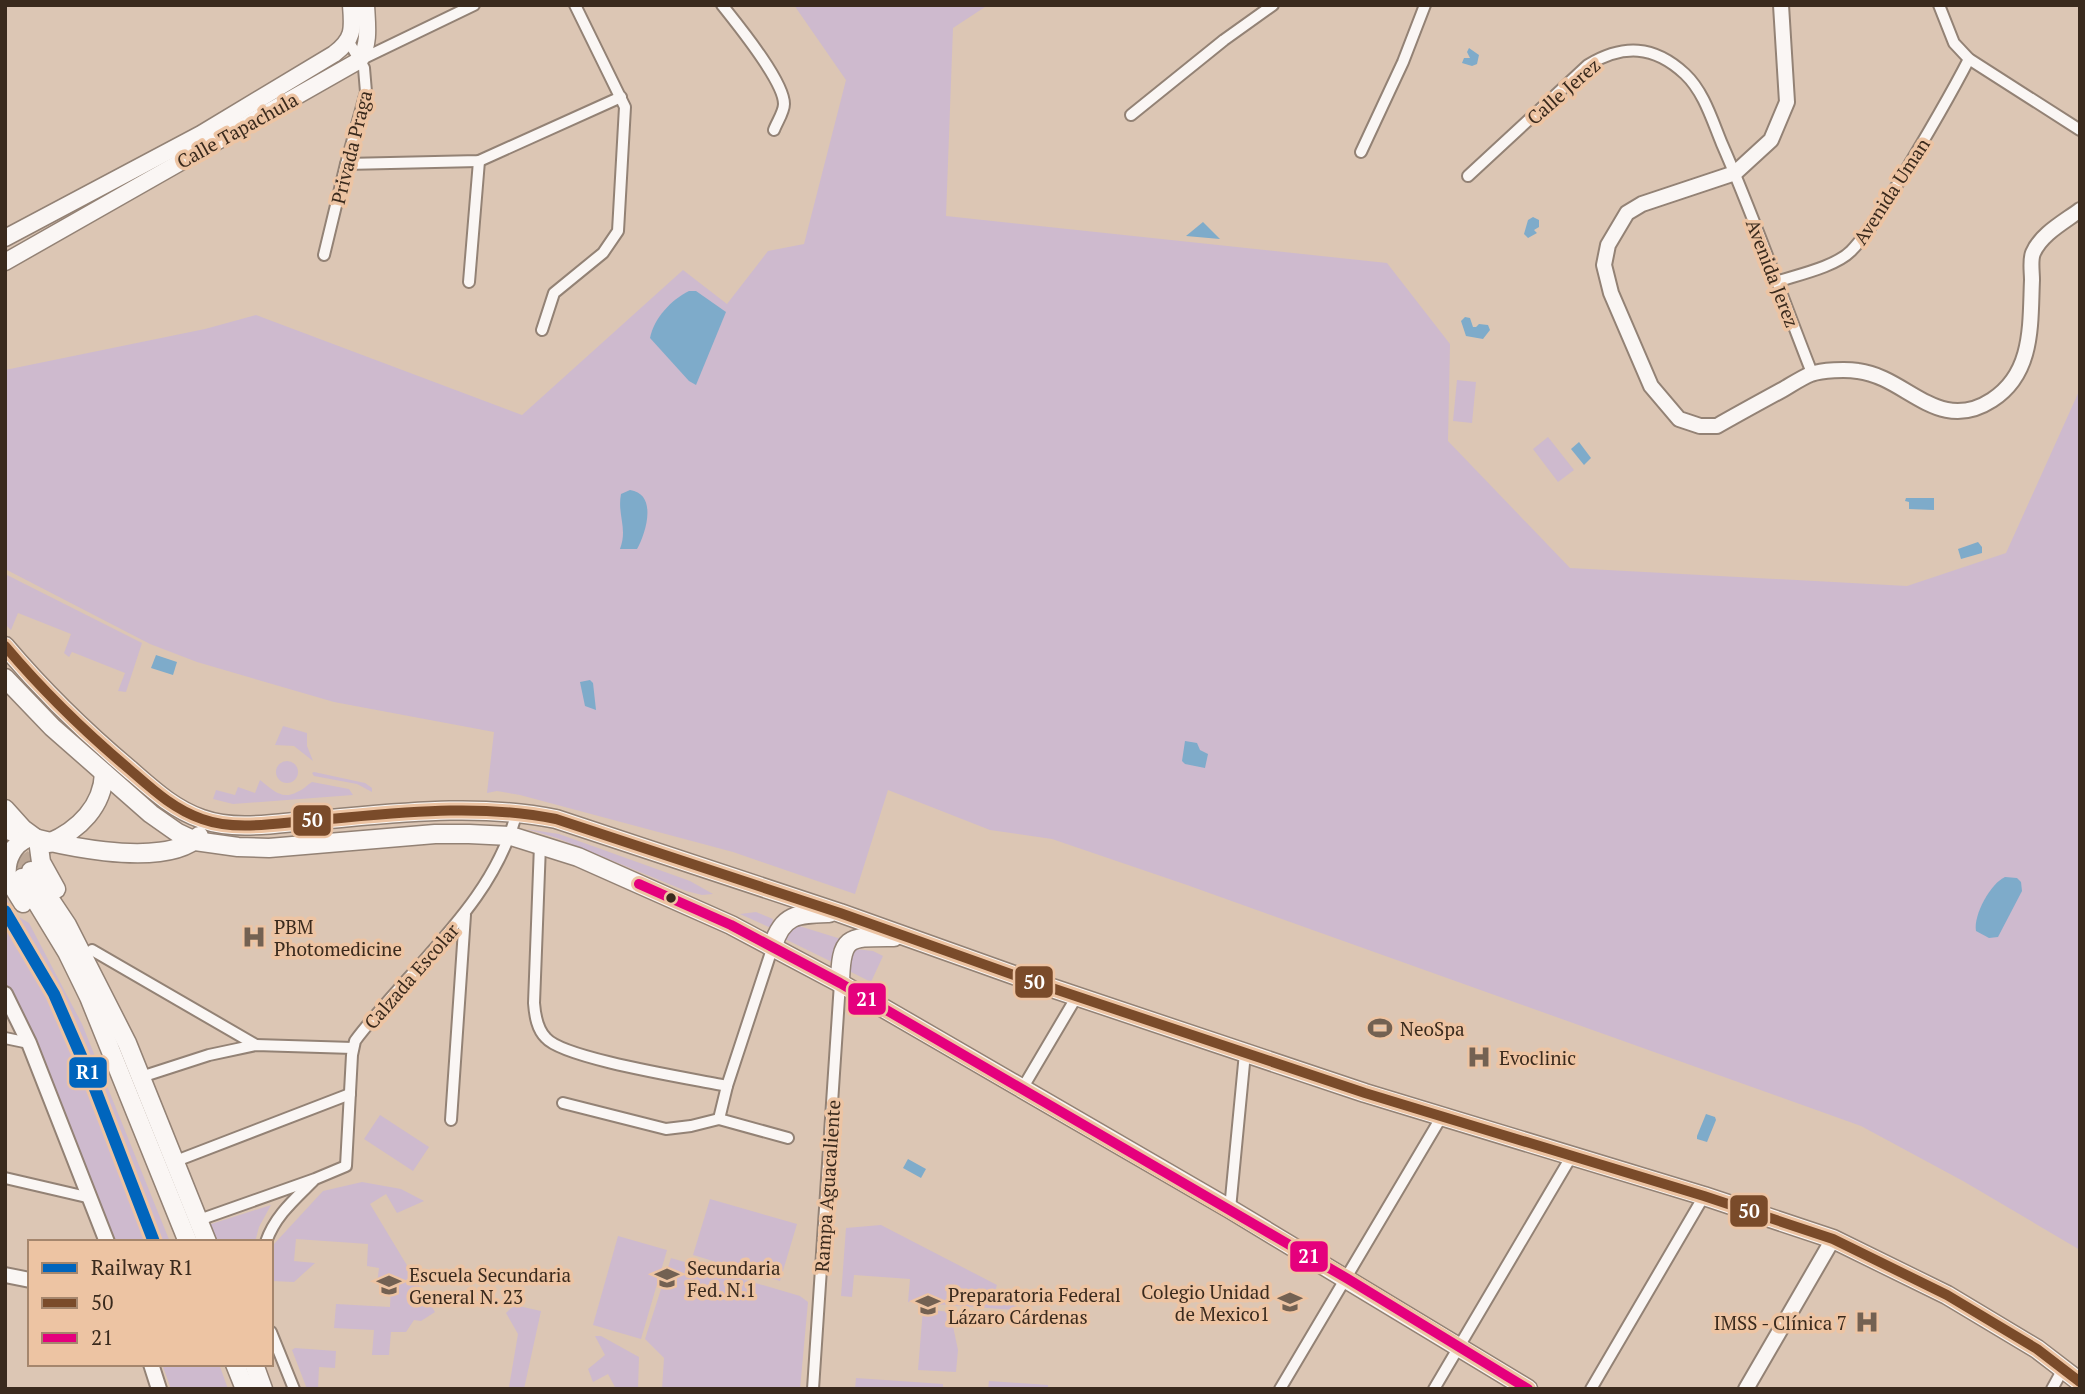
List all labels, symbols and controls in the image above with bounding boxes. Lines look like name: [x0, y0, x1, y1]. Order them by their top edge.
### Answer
street label: Calle Jerez: [1521, 52, 1605, 130]
street label: Calle Tapachula: [172, 86, 302, 174]
street label: Privada Praga: [325, 87, 377, 206]
street label: Avenida Uman: [1847, 133, 1935, 249]
street label: Avenida Jerez: [1741, 215, 1805, 331]
line badge: 50: [292, 804, 332, 837]
text: 50: [301, 807, 323, 832]
unlabelled marker: [664, 891, 678, 905]
place label: PBM Photomedicine: [274, 914, 402, 961]
street label: Calzada Escolar: [358, 917, 464, 1034]
hospital icon: PBM Photomedicine: [240, 923, 268, 951]
line badge: 50: [1014, 965, 1054, 999]
text: 50: [1023, 969, 1045, 994]
line badge: 21: [847, 982, 887, 1016]
text: 21: [856, 986, 878, 1011]
sports icon: NeoSpa: [1366, 1014, 1394, 1042]
place label: NeoSpa: [1400, 1016, 1465, 1041]
hospital icon: Evoclinic: [1465, 1043, 1493, 1071]
place label: Evoclinic: [1499, 1045, 1576, 1070]
line badge: R1: [68, 1056, 108, 1089]
text: R1: [76, 1059, 100, 1084]
street label: Rampa Aguacaliente: [809, 1099, 845, 1273]
line badge: 50: [1729, 1194, 1769, 1228]
text: 50: [1738, 1198, 1760, 1223]
legend: [28, 1240, 273, 1366]
line badge: 21: [1289, 1240, 1329, 1273]
text: 21: [1298, 1243, 1320, 1268]
text: Railway R1: [91, 1253, 194, 1281]
place label: Secundaria Fed. N.1: [687, 1255, 781, 1302]
place label: Escuela Secundaria General N. 23: [409, 1262, 571, 1309]
school or university icon: Secundaria Fed. N.1: [653, 1264, 681, 1292]
school or university icon: Escuela Secundaria General N. 23: [375, 1271, 403, 1299]
place label: Colegio Unidad de Mexico1: [1141, 1279, 1270, 1326]
place label: Preparatoria Federal Lázaro Cárdenas: [948, 1282, 1121, 1329]
text: 50: [91, 1288, 113, 1316]
school or university icon: Colegio Unidad de Mexico1: [1276, 1288, 1304, 1316]
school or university icon: Preparatoria Federal Lázaro Cárdenas: [914, 1291, 942, 1319]
hospital icon: IMSS - Clínica 7: [1853, 1308, 1881, 1336]
place label: IMSS - Clínica 7: [1714, 1310, 1847, 1335]
text: 21: [91, 1323, 113, 1351]

